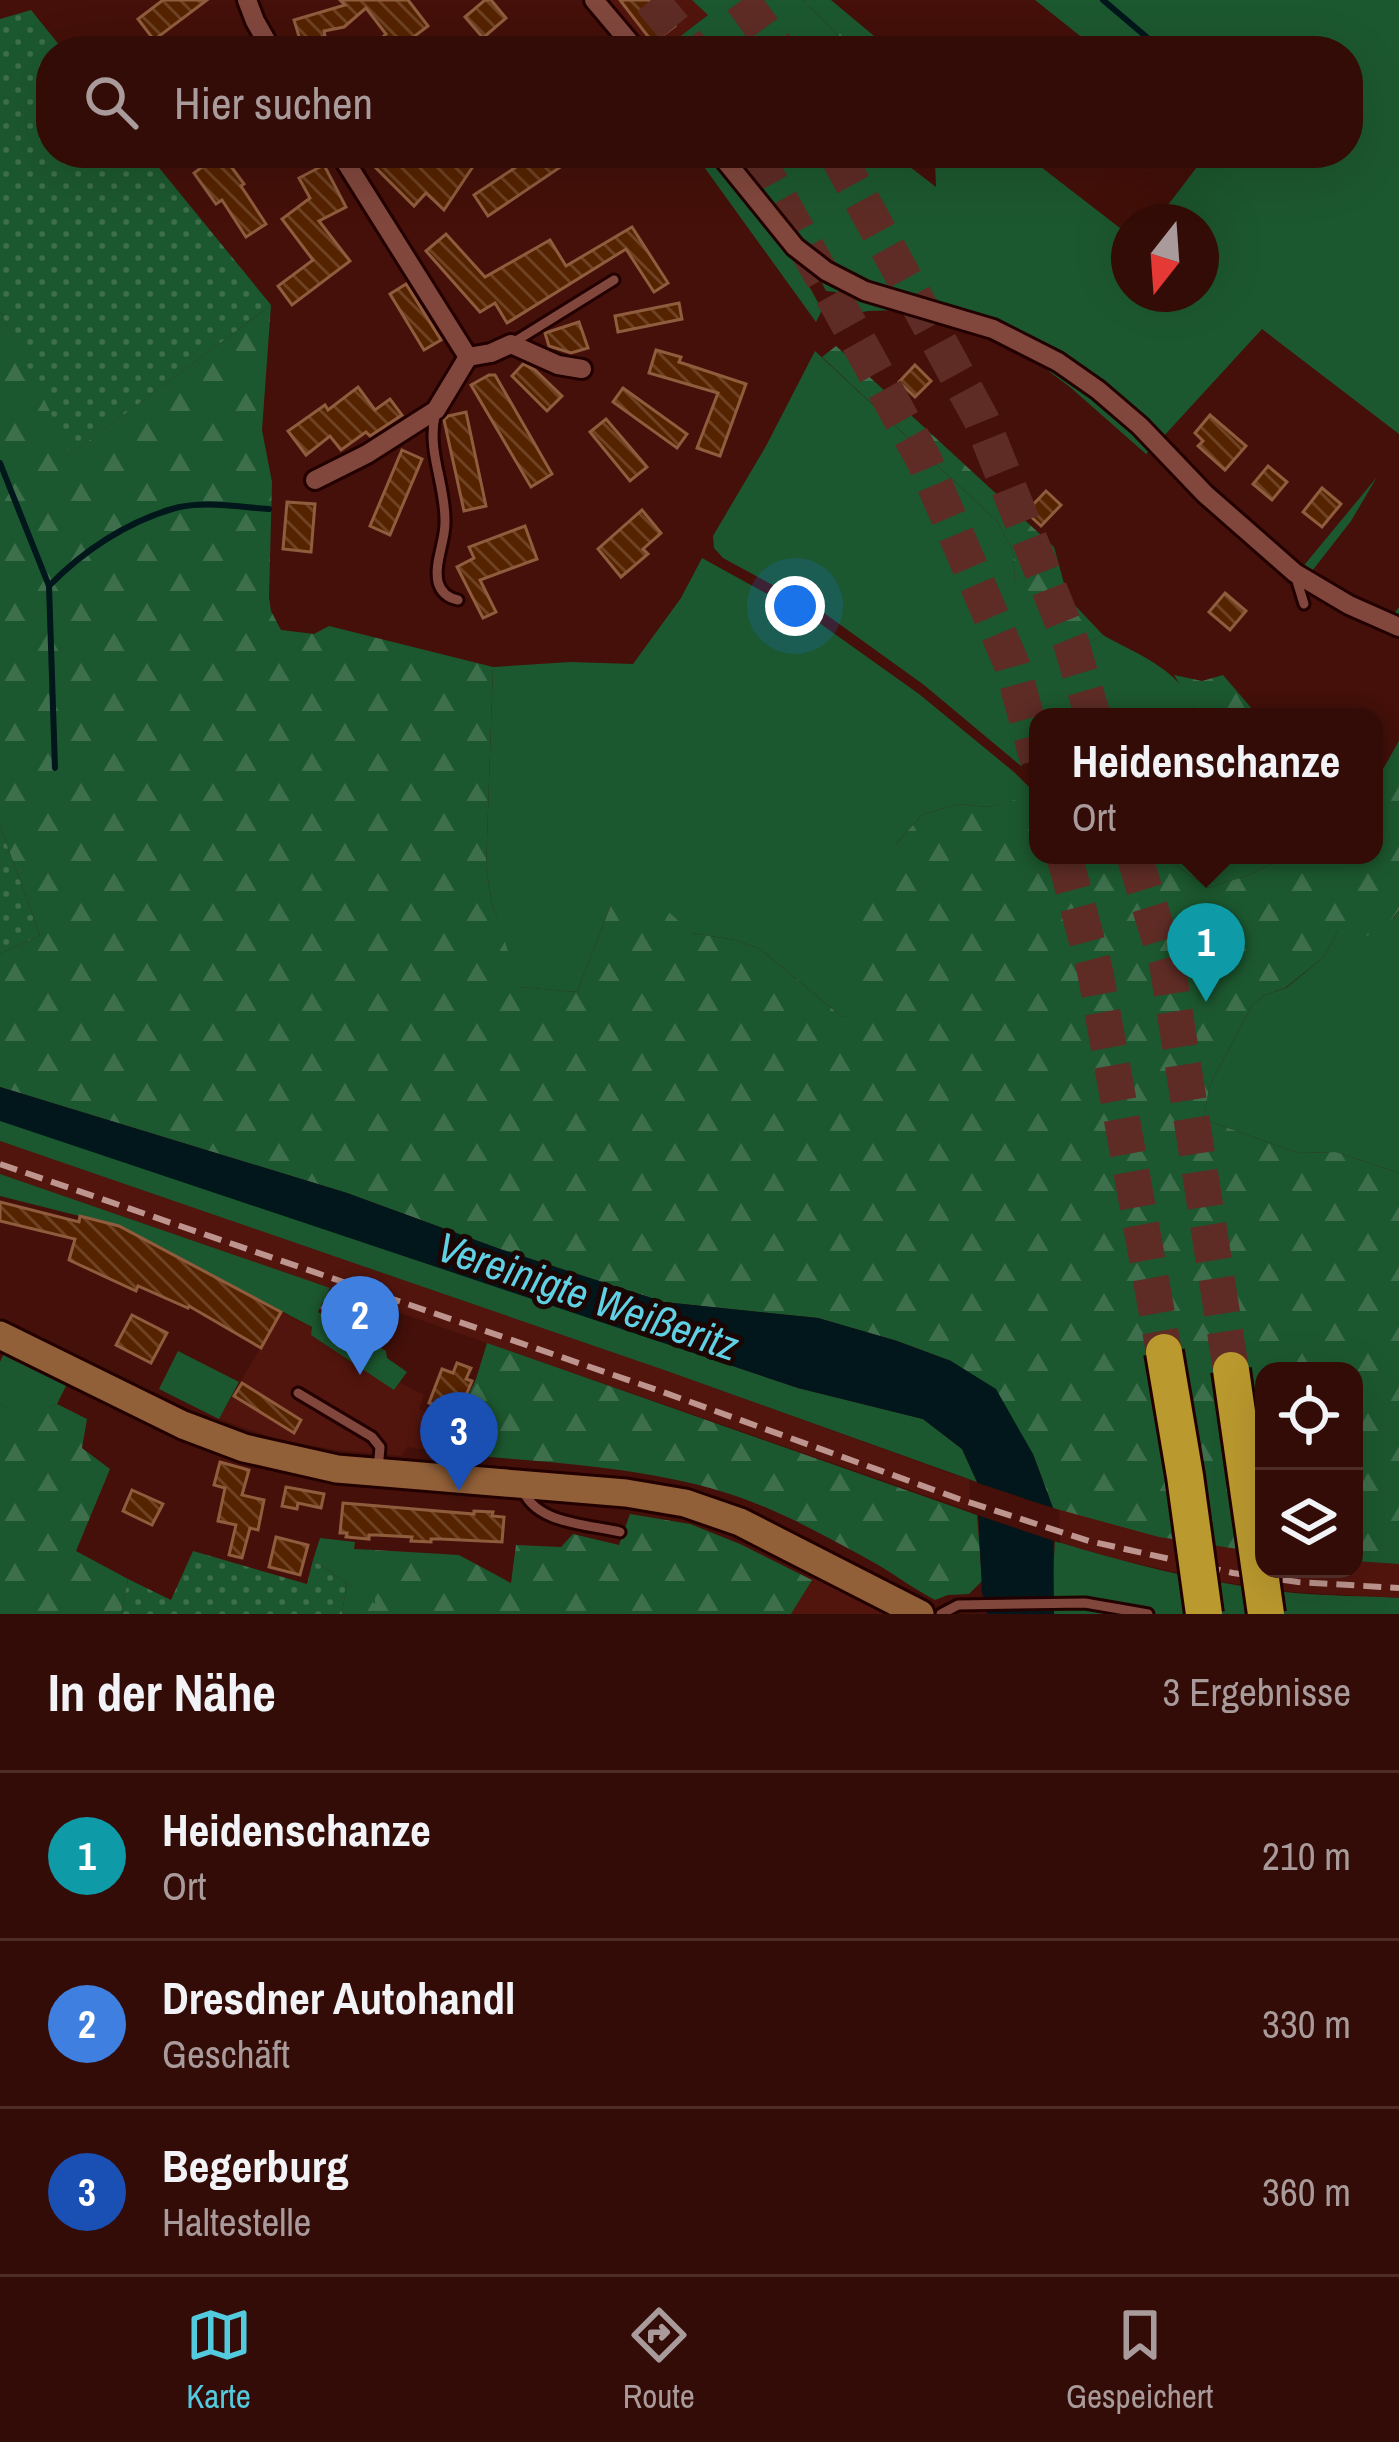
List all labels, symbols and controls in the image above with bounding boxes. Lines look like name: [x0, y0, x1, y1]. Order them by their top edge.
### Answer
search box: [36, 36, 1363, 168]
icon: search: [78, 69, 144, 135]
text: Hier suchen: [174, 72, 373, 133]
north arrow: [1111, 204, 1219, 312]
your location: [765, 576, 825, 636]
popup: [1029, 708, 1383, 864]
text: Heidenschanze: [1072, 730, 1340, 791]
text: Ort: [1072, 791, 1116, 843]
pin: 1: [1167, 903, 1245, 1002]
water label: Vereinigte Weißeritz: [430, 1218, 747, 1374]
pin: 2: [321, 1276, 399, 1375]
map controls: [1255, 1362, 1363, 1578]
button: locate: [1255, 1362, 1363, 1470]
pin: 3: [420, 1392, 498, 1491]
button: layers: [1255, 1470, 1363, 1578]
text: In der Nähe: [48, 1658, 276, 1727]
text: 3 Ergebnisse: [1163, 1666, 1351, 1718]
text: Heidenschanze: [162, 1799, 431, 1860]
text: 1: [78, 1830, 96, 1882]
text: 210 m: [1262, 1830, 1351, 1882]
text: Ort: [162, 1860, 206, 1912]
text: Dresdner Autohandl: [162, 1967, 515, 2028]
text: 2: [78, 1998, 96, 2050]
text: 330 m: [1262, 1998, 1351, 2050]
text: Geschäft: [162, 2028, 290, 2080]
text: Begerburg: [162, 2135, 349, 2196]
text: 3: [78, 2166, 96, 2218]
text: 360 m: [1262, 2166, 1351, 2218]
text: Haltestelle: [162, 2196, 311, 2248]
tab: Karte: [186, 2302, 252, 2418]
tab: Route: [623, 2302, 695, 2418]
tab: Gespeichert: [1066, 2302, 1213, 2418]

